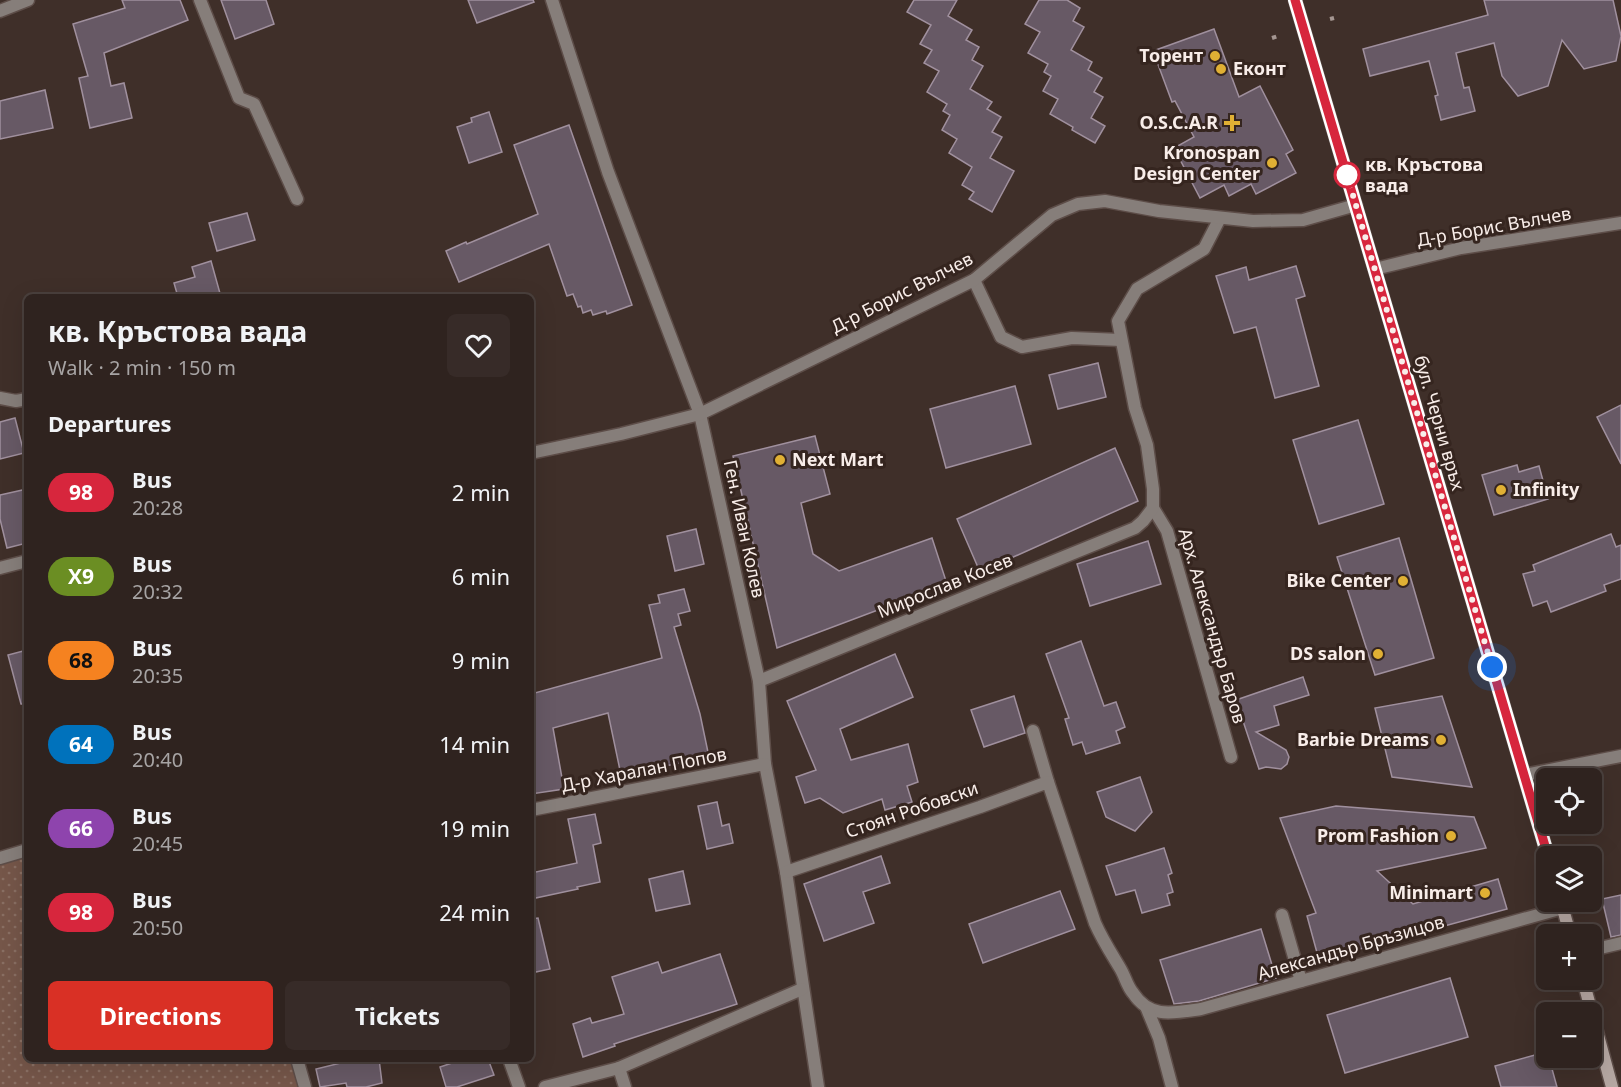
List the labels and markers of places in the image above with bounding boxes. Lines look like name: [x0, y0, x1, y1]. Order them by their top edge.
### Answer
place label: Торент: [1139, 43, 1203, 67]
marker: Торент: [1208, 49, 1222, 63]
place label: Еконт: [1233, 56, 1286, 80]
marker: Еконт: [1214, 62, 1228, 76]
place label: O.S.C.A.R: [1139, 110, 1218, 134]
marker: O.S.C.A.R: [1223, 114, 1241, 132]
place label: Kronospan Design Center: [1133, 140, 1260, 185]
place label: кв. Кръстова вада: [1365, 152, 1483, 197]
marker: Kronospan Design Center: [1265, 156, 1279, 170]
marker: кв. Кръстова вада: [1334, 162, 1360, 188]
place label: Next Mart: [792, 447, 884, 471]
marker: Next Mart: [773, 453, 787, 467]
place label: Infinity: [1513, 477, 1580, 501]
marker: Infinity: [1494, 483, 1508, 497]
place label: Bike Center: [1286, 568, 1391, 592]
marker: Bike Center: [1396, 574, 1410, 588]
place label: DS salon: [1290, 641, 1366, 665]
marker: DS salon: [1371, 647, 1385, 661]
place label: Barbie Dreams: [1297, 727, 1429, 751]
marker: Barbie Dreams: [1434, 733, 1448, 747]
place label: Prom Fashion: [1317, 823, 1439, 847]
marker: Prom Fashion: [1444, 829, 1458, 843]
place label: Minimart: [1389, 880, 1473, 904]
marker: Minimart: [1478, 886, 1492, 900]

